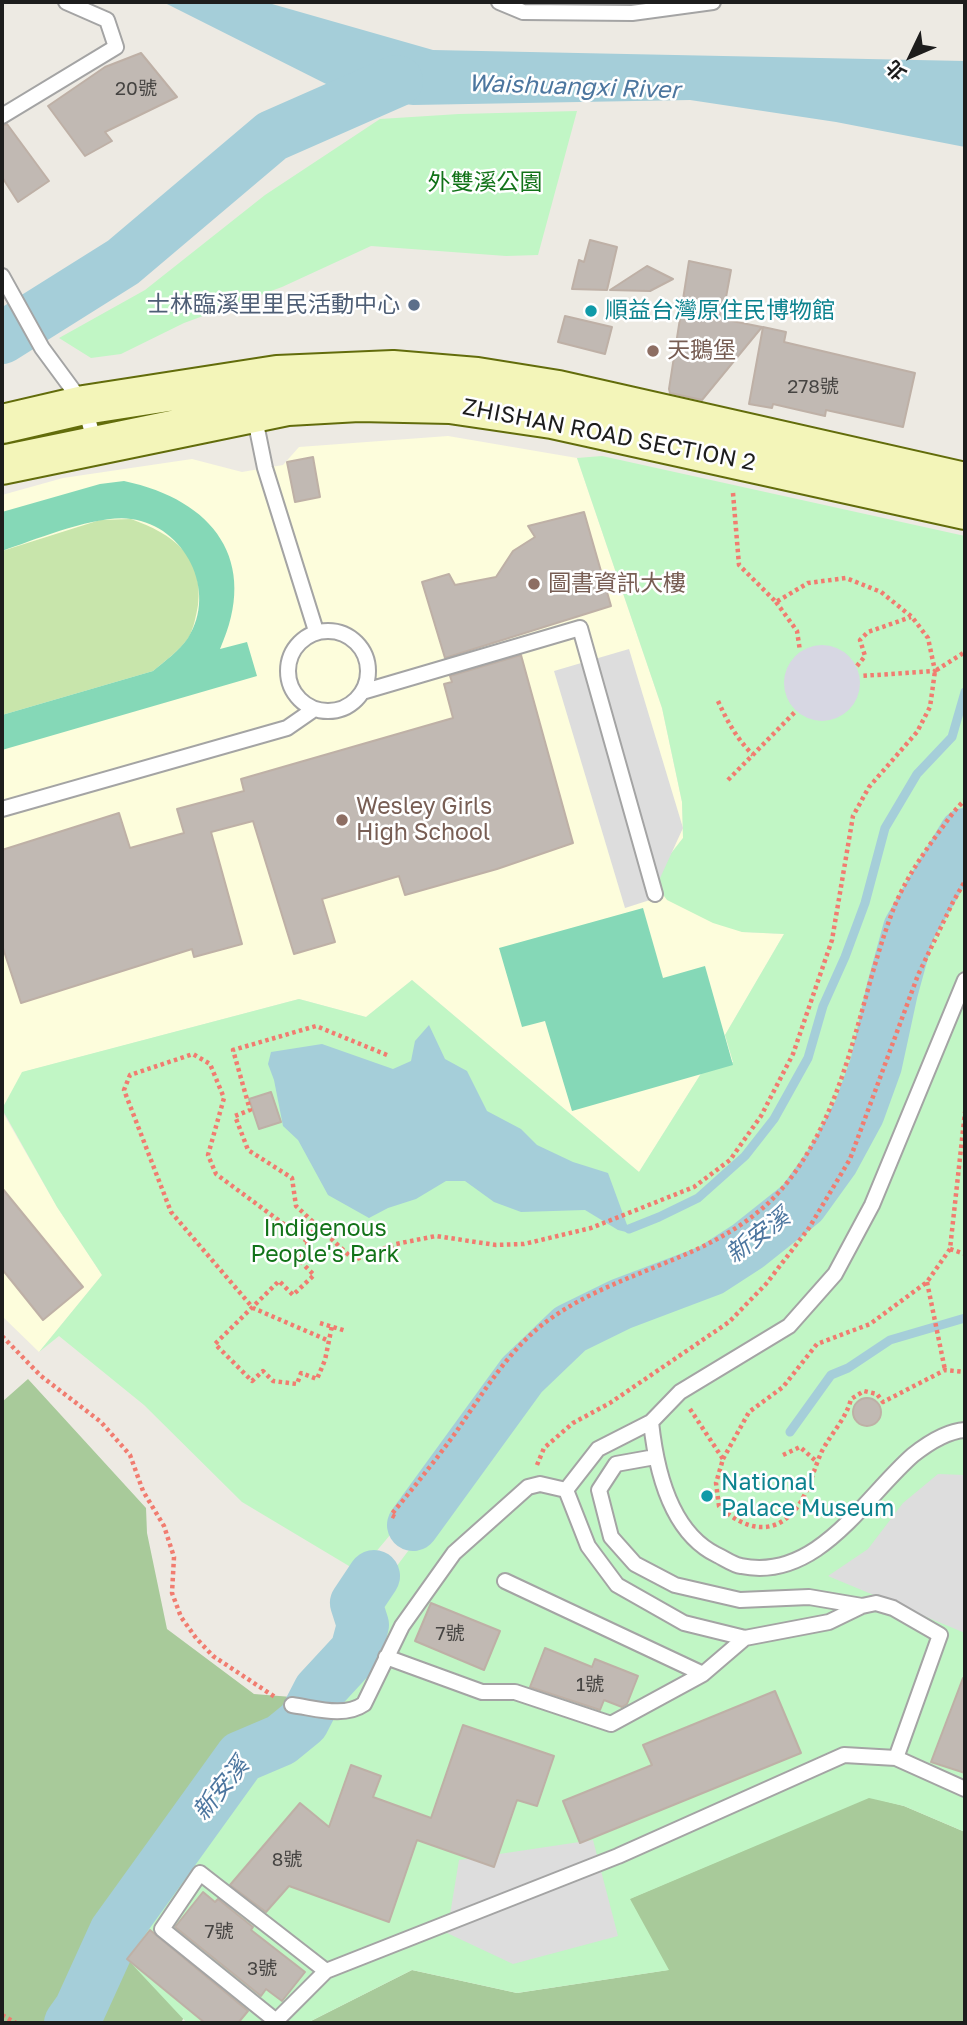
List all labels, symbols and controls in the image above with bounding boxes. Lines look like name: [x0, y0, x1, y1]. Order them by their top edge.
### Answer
north arrow: [876, 21, 946, 91]
text: 北: [881, 56, 910, 86]
water label: Waishuangxi River: [468, 69, 680, 105]
house number: 20號: [115, 78, 157, 100]
park label: 外雙溪公園: [428, 169, 542, 197]
place label: 士林臨溪里里民活動中心: [147, 291, 400, 319]
marker: 士林臨溪里里民活動中心: [406, 297, 422, 313]
place label: 順益台灣原住民博物館: [605, 297, 835, 325]
marker: 順益台灣原住民博物館: [583, 303, 599, 319]
place label: 天鵝堡: [667, 337, 736, 365]
marker: 天鵝堡: [645, 343, 661, 359]
house number: 278號: [787, 376, 839, 398]
street label: ZHISHAN ROAD SECTION 2: [460, 393, 758, 477]
place label: 圖書資訊大樓: [548, 570, 686, 598]
marker: 圖書資訊大樓: [526, 576, 542, 592]
place label: Wesley Girls High School: [356, 793, 492, 847]
marker: Wesley Girls High School: [334, 812, 350, 828]
water label: 新安溪: [721, 1203, 795, 1269]
park label: Indigenous People's Park: [250, 1215, 400, 1269]
place label: National Palace Museum: [721, 1469, 894, 1523]
marker: National Palace Museum: [699, 1488, 715, 1504]
house number: 7號: [435, 1623, 465, 1645]
house number: 1號: [576, 1674, 604, 1696]
water label: 新安溪: [187, 1752, 255, 1826]
house number: 8號: [272, 1849, 302, 1871]
house number: 7號: [204, 1921, 234, 1943]
house number: 3號: [247, 1958, 277, 1980]

